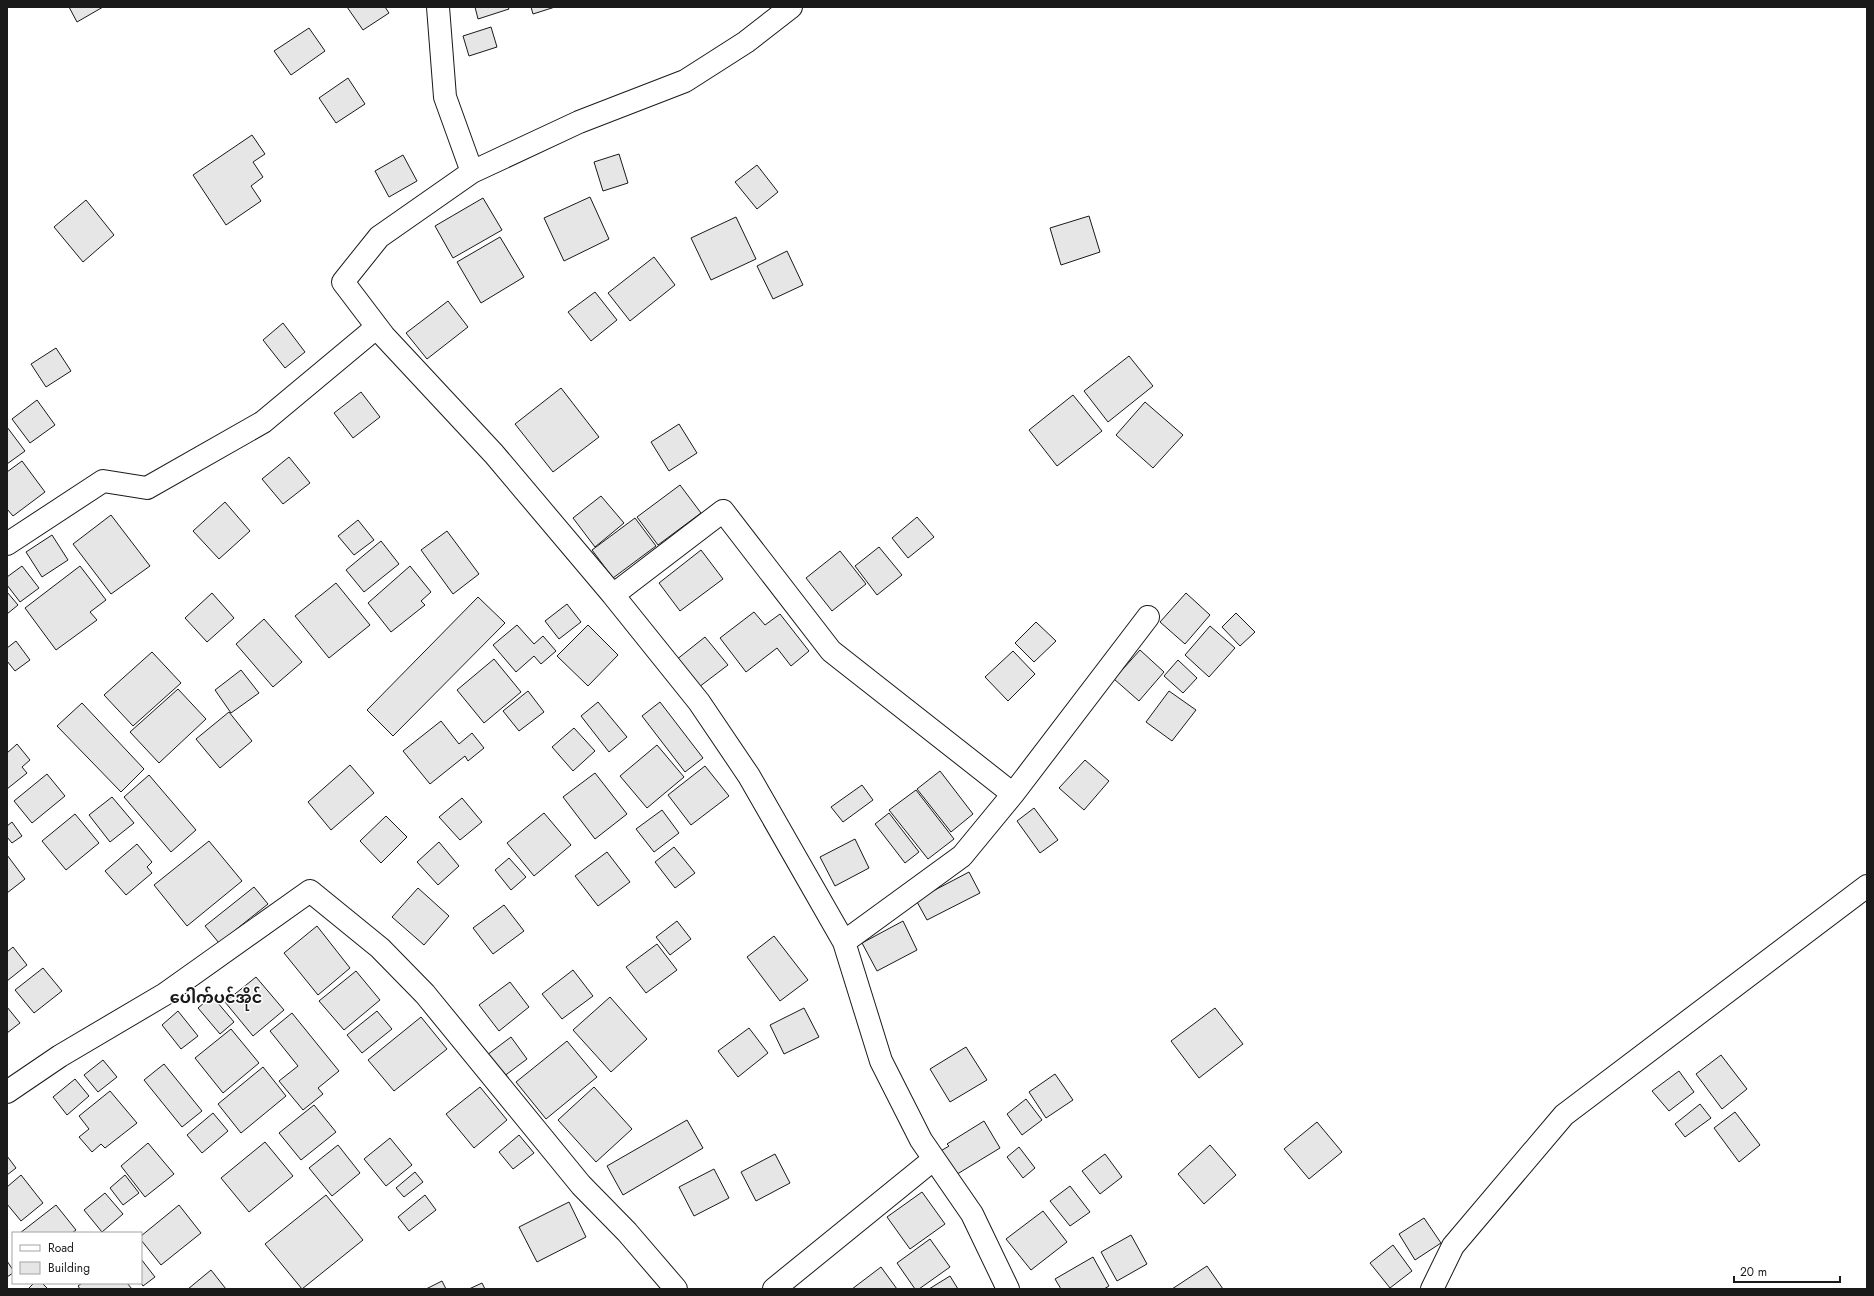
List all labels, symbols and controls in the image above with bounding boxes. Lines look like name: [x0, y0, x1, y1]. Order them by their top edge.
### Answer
district label: ပေါက်ပင်အိုင်: [170, 986, 262, 1011]
legend: [12, 1232, 142, 1284]
text: Road: [48, 1239, 74, 1257]
scale bar: [1734, 1258, 1840, 1284]
text: Building: [48, 1259, 90, 1277]
text: 20 m: [1740, 1263, 1767, 1281]

